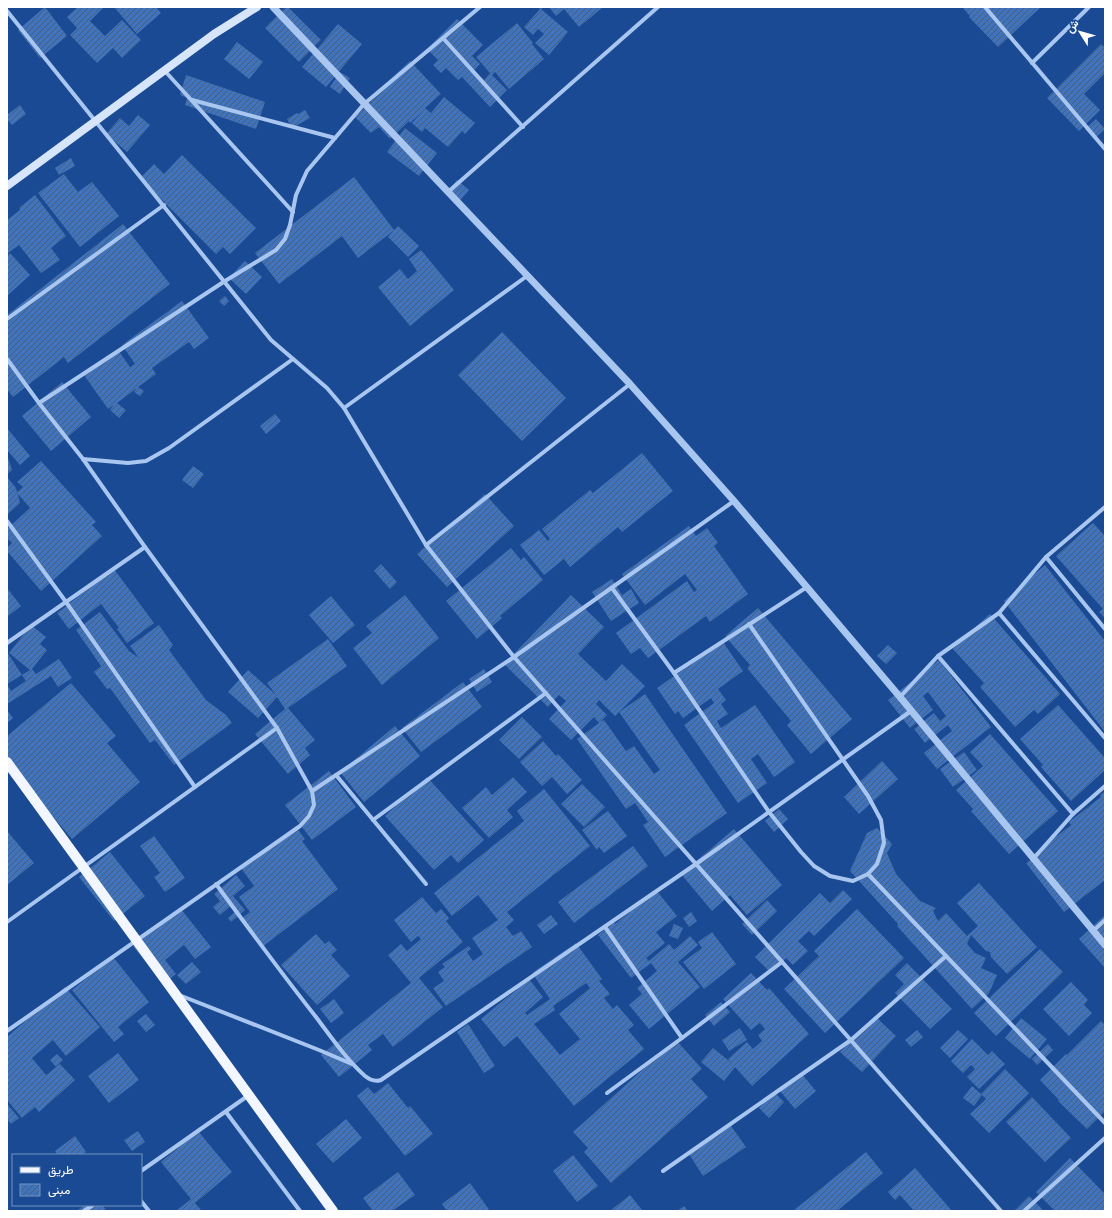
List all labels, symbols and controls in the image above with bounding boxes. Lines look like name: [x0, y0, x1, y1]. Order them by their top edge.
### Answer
north arrow: [1060, 12, 1100, 52]
text: ش: [1062, 16, 1082, 36]
legend: [12, 1154, 142, 1206]
text: طريق: [48, 1160, 74, 1179]
text: مبنى: [48, 1180, 70, 1199]

